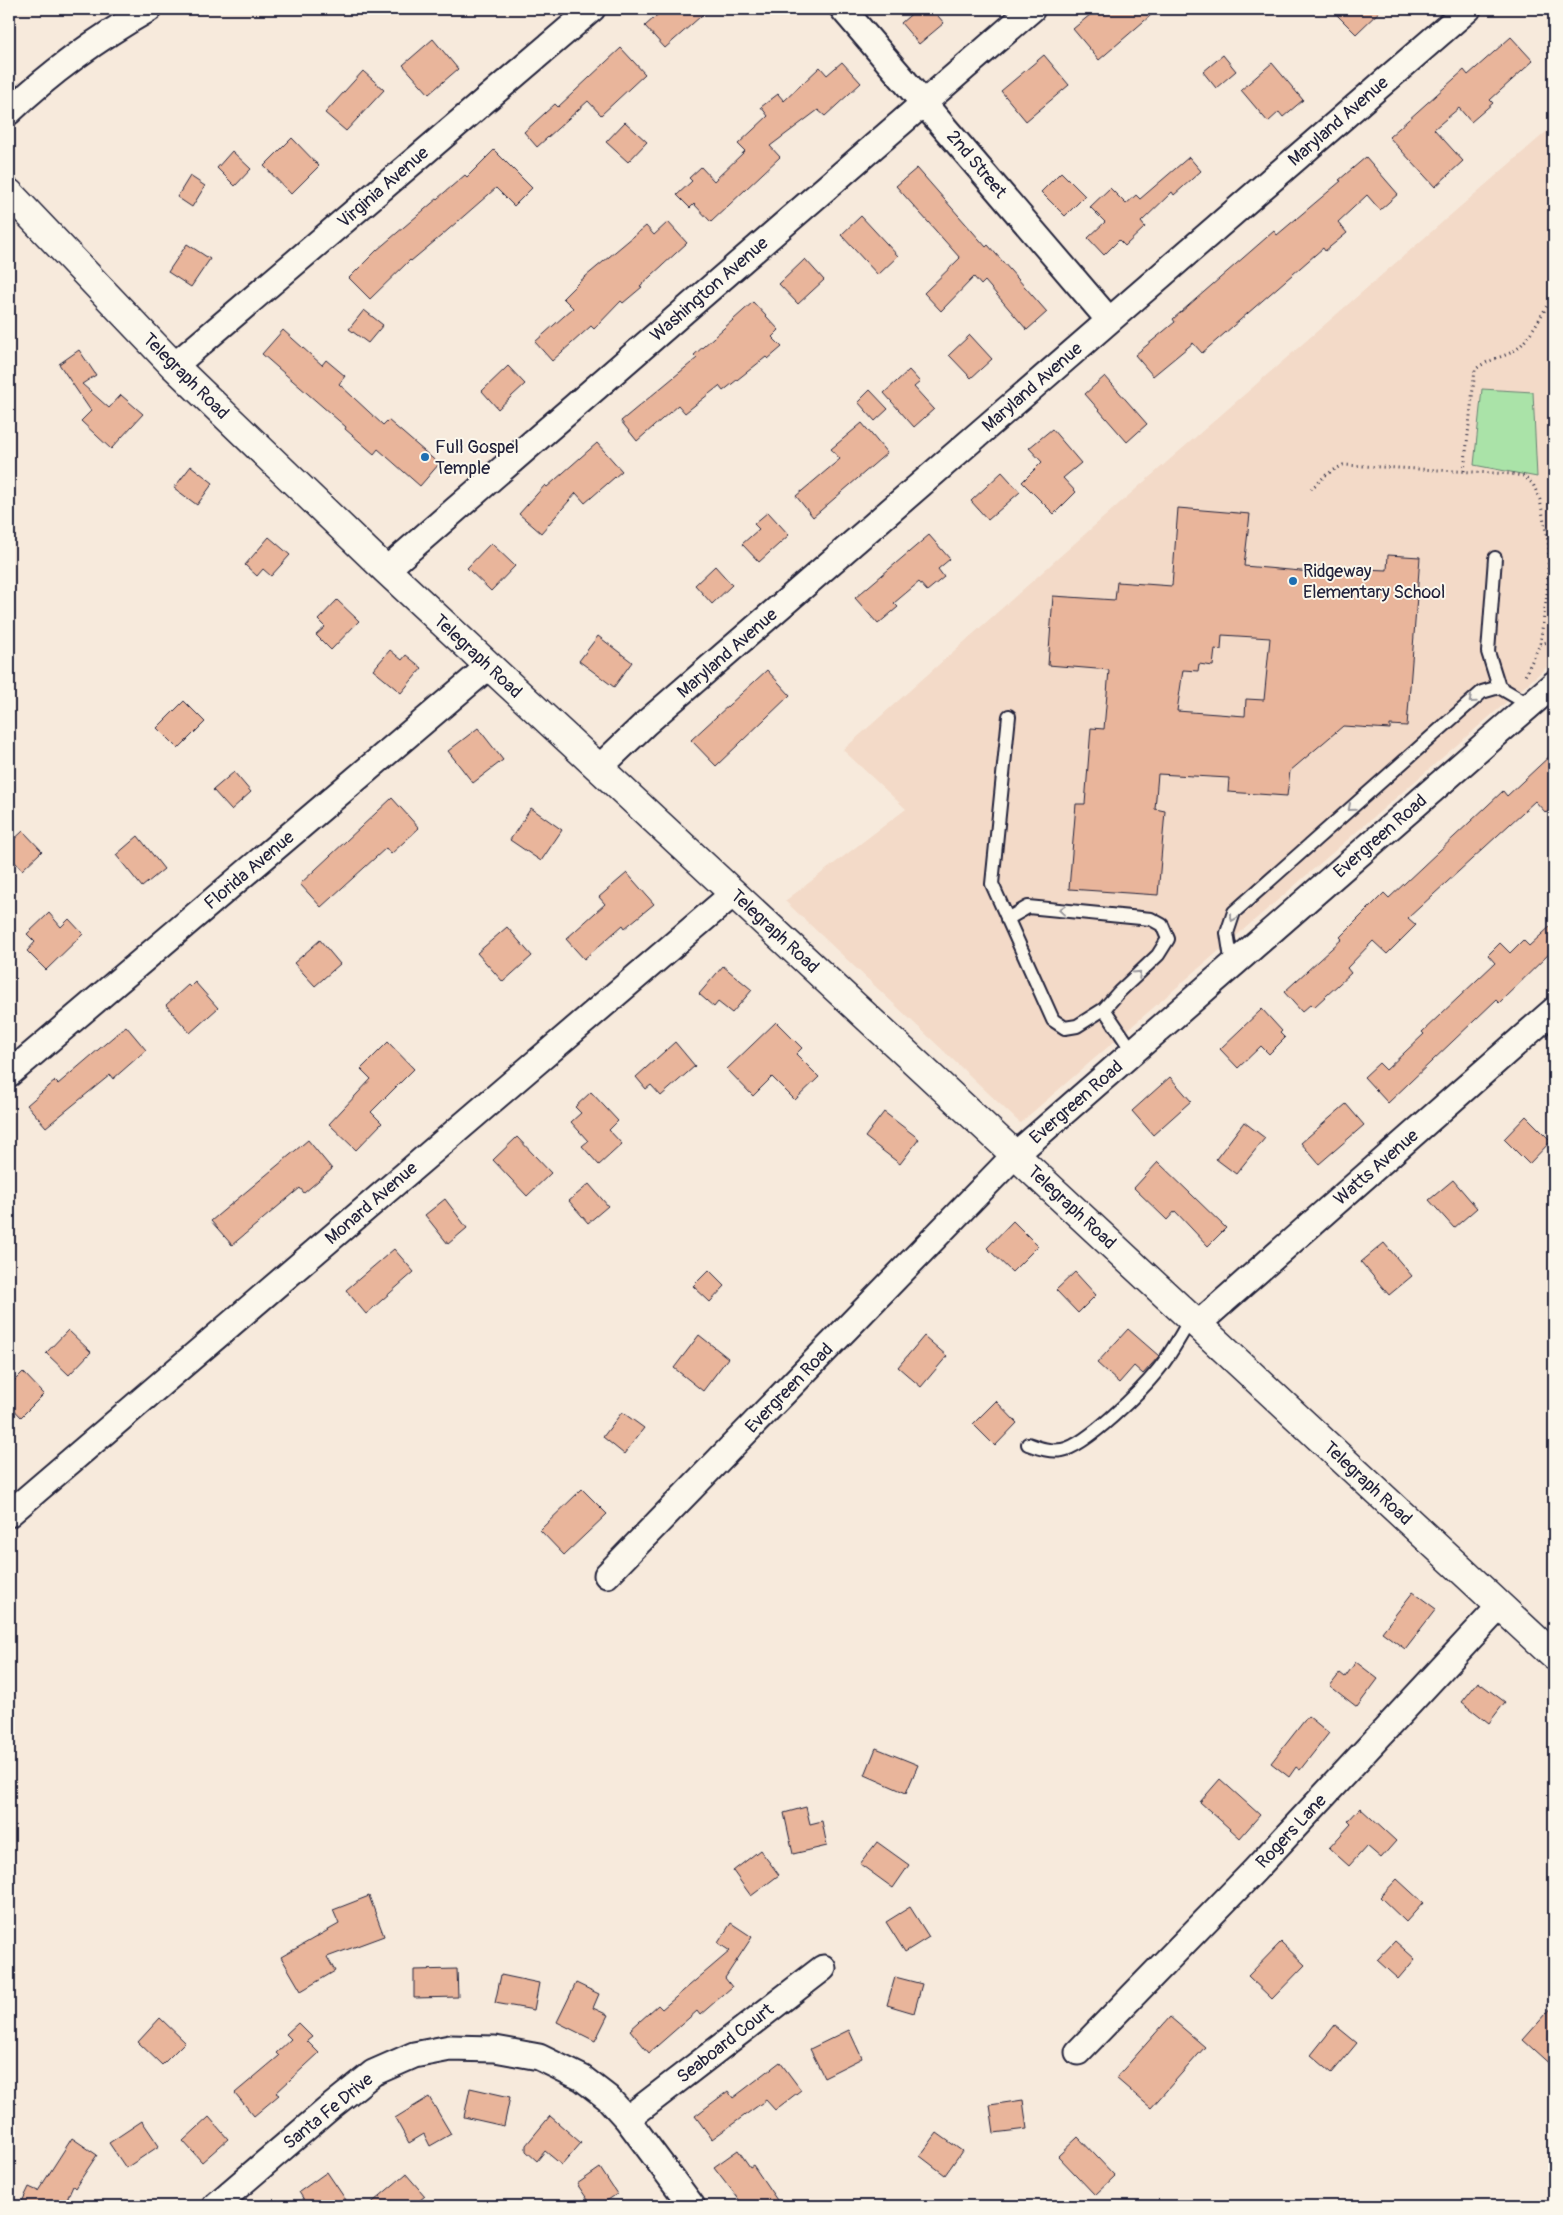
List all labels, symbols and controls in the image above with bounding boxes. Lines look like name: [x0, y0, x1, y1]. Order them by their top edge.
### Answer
street label: Maryland Avenue: [1283, 71, 1393, 171]
street label: 2nd Street: [942, 126, 1012, 204]
street label: Virginia Avenue: [333, 141, 434, 233]
street label: Washington Avenue: [646, 232, 773, 347]
street label: Telegraph Road: [138, 328, 234, 424]
street label: Maryland Avenue: [977, 337, 1087, 437]
place label: Full Gospel Temple: [435, 436, 519, 480]
marker: Full Gospel Temple: [419, 451, 431, 463]
place label: Ridgeway Elementary School: [1303, 560, 1445, 604]
marker: Ridgeway Elementary School: [1287, 575, 1299, 587]
street label: Maryland Avenue: [672, 603, 782, 703]
street label: Telegraph Road: [429, 609, 527, 703]
one-way arrow: [1469, 695, 1478, 704]
street label: Evergreen Road: [1329, 789, 1432, 883]
one-way arrow: [1347, 802, 1356, 811]
street label: Florida Avenue: [199, 826, 299, 915]
street label: Telegraph Road: [726, 884, 824, 978]
one-way arrow: [1058, 905, 1066, 916]
one-way arrow: [1228, 913, 1239, 922]
one-way arrow: [1132, 971, 1141, 980]
street label: Evergreen Road: [1025, 1055, 1128, 1149]
street label: Watts Avenue: [1329, 1124, 1424, 1210]
street label: Monard Avenue: [320, 1157, 422, 1250]
street label: Telegraph Road: [1023, 1160, 1121, 1254]
street label: Evergreen Road: [741, 1338, 838, 1438]
street label: Telegraph Road: [1319, 1436, 1417, 1530]
street label: Rogers Lane: [1251, 1789, 1332, 1873]
street label: Seaboard Court: [672, 1998, 779, 2088]
street label: Santa Fe Drive: [279, 2068, 378, 2155]

